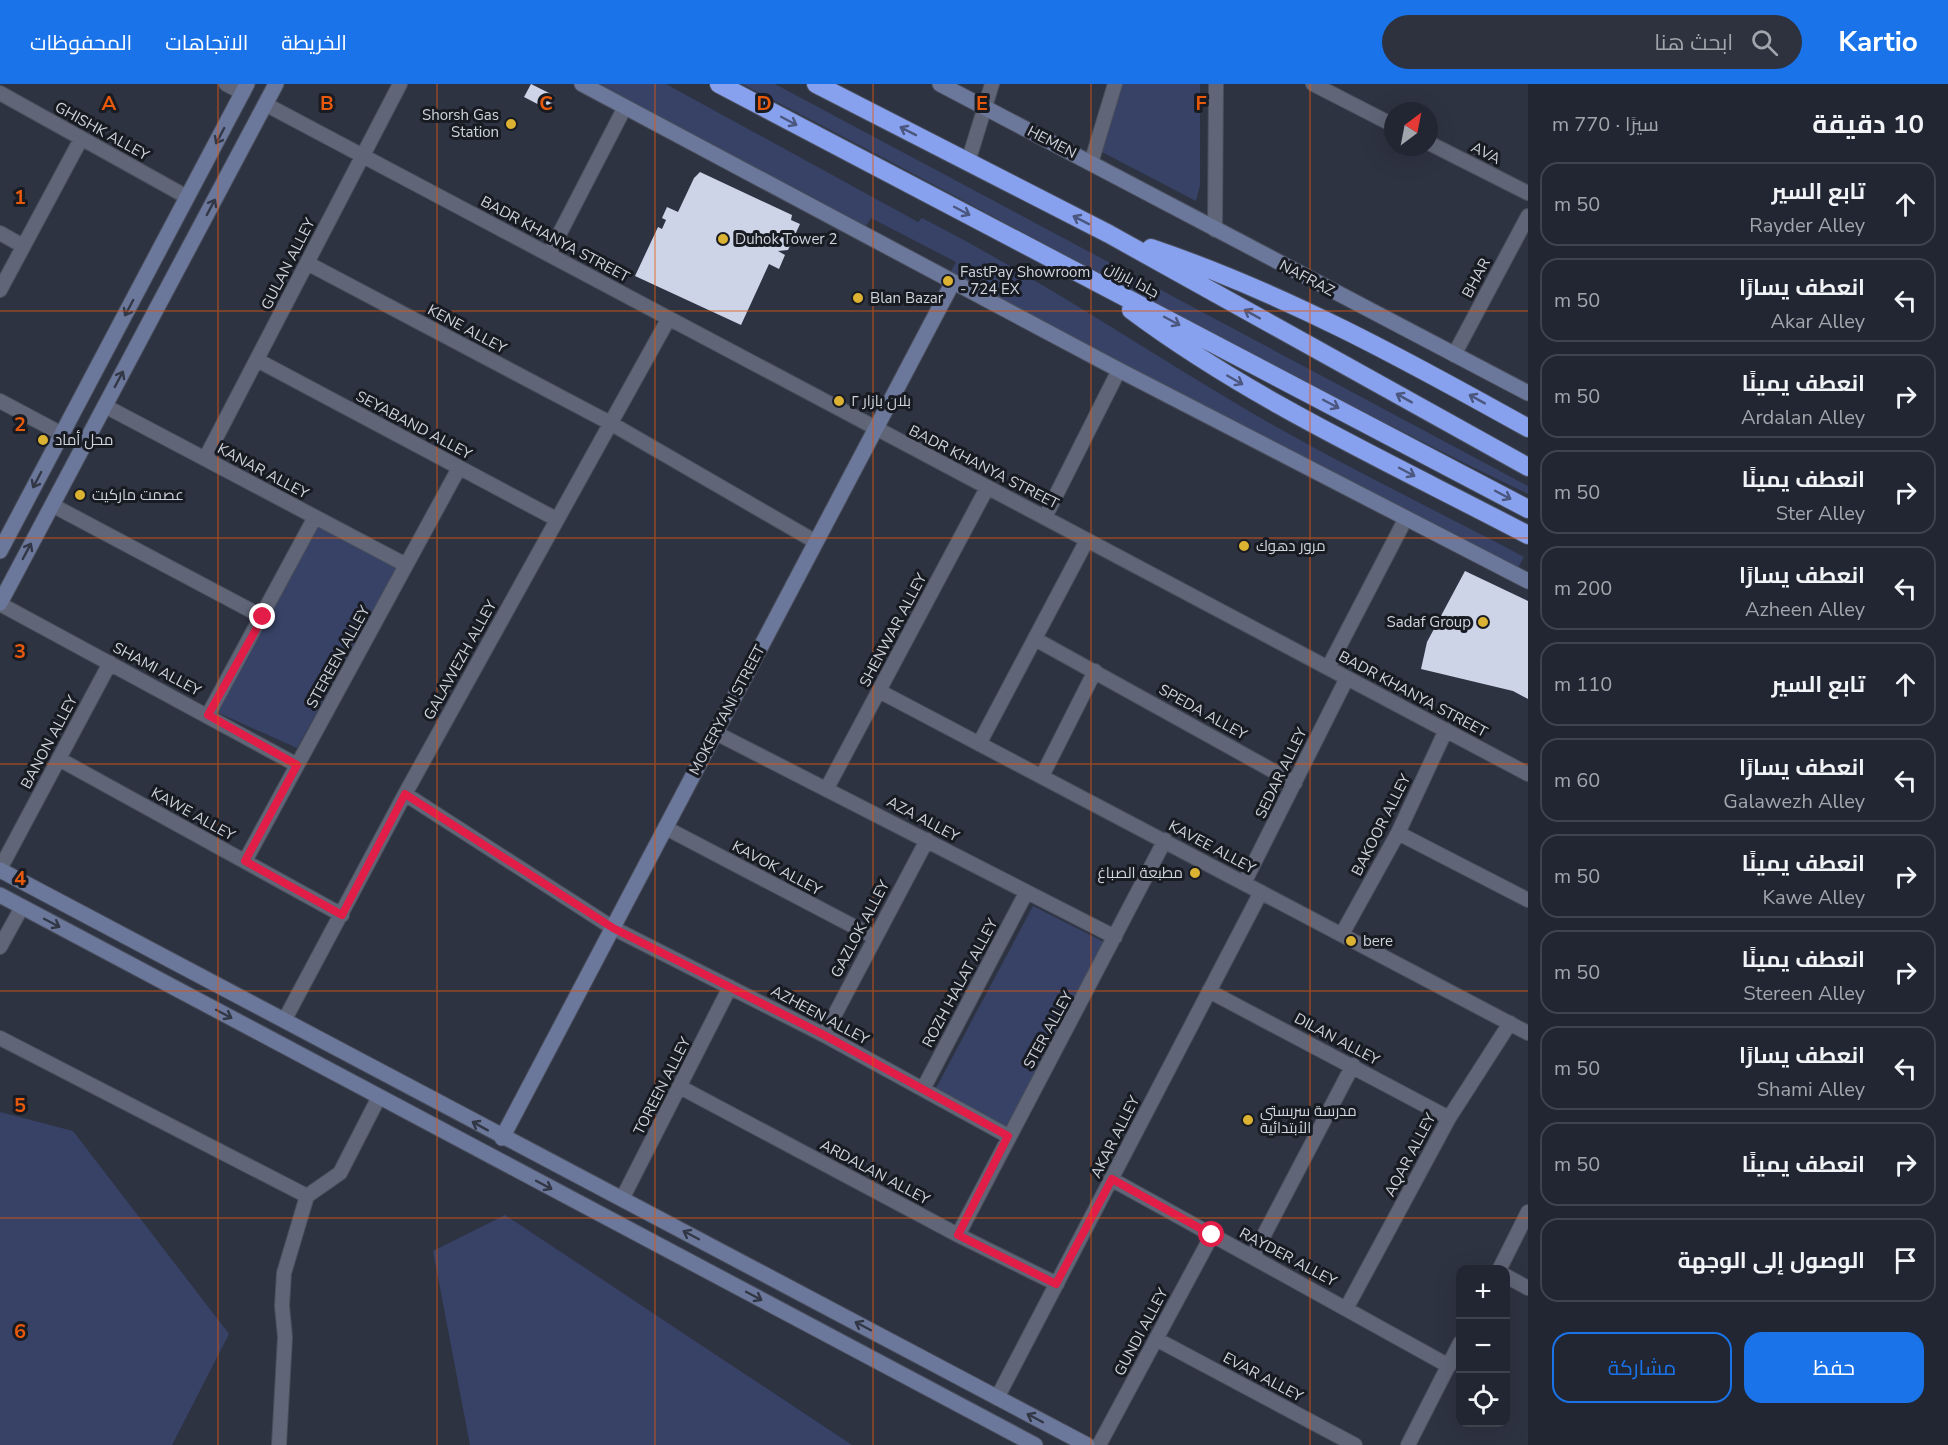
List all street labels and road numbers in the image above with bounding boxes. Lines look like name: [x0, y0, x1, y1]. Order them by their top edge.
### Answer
street label: GHISHK ALLEY: [52, 98, 152, 164]
street label: HEMEN: [1024, 121, 1080, 163]
street label: AVA: [1468, 137, 1504, 169]
street label: BADR KHANYA STREET: [477, 191, 633, 287]
street label: GULAN ALLEY: [256, 214, 320, 313]
street label: NAFRAZ: [1276, 255, 1338, 301]
street label: BHAR: [1457, 255, 1495, 301]
street label: جادا بارزان: [1102, 258, 1162, 302]
street label: KENE ALLEY: [424, 300, 511, 359]
street label: SEYABAND ALLEY: [353, 386, 476, 465]
street label: BADR KHANYA STREET: [906, 420, 1062, 514]
street label: KANAR ALLEY: [214, 439, 313, 504]
street label: SHENWAR ALLEY: [855, 569, 932, 690]
street label: GALAWEZH ALLEY: [419, 596, 502, 723]
street label: STEREEN ALLEY: [302, 601, 375, 712]
street label: SHAMI ALLEY: [110, 637, 205, 701]
street label: MOKERYANI STREET: [684, 642, 770, 778]
street label: BADR KHANYA STREET: [1335, 646, 1491, 742]
street label: SPEDA ALLEY: [1155, 679, 1252, 745]
street label: BANON ALLEY: [16, 691, 83, 792]
street label: SEDAR ALLEY: [1250, 723, 1312, 822]
street label: BAKOOR ALLEY: [1347, 770, 1416, 879]
street label: KAWE ALLEY: [147, 783, 239, 846]
street label: AZA ALLEY: [883, 792, 964, 847]
street label: KAVEE ALLEY: [1165, 816, 1260, 879]
street label: KAVOK ALLEY: [729, 836, 826, 900]
street label: GAZLOK ALLEY: [826, 876, 895, 981]
street label: ROZH HALAT ALLEY: [918, 914, 1003, 1051]
street label: AZHEEN ALLEY: [767, 981, 873, 1050]
street label: STER ALLEY: [1019, 987, 1078, 1072]
street label: DILAN ALLEY: [1291, 1008, 1384, 1070]
street label: TOREEN ALLEY: [629, 1033, 696, 1138]
street label: AKAR ALLEY: [1086, 1092, 1145, 1181]
street label: AQAR ALLEY: [1380, 1109, 1441, 1200]
street label: ARDALAN ALLEY: [817, 1135, 934, 1210]
street label: RAYDER ALLEY: [1236, 1223, 1341, 1292]
street label: GUNDI ALLEY: [1110, 1284, 1173, 1379]
street label: EVAR ALLEY: [1220, 1348, 1307, 1407]

